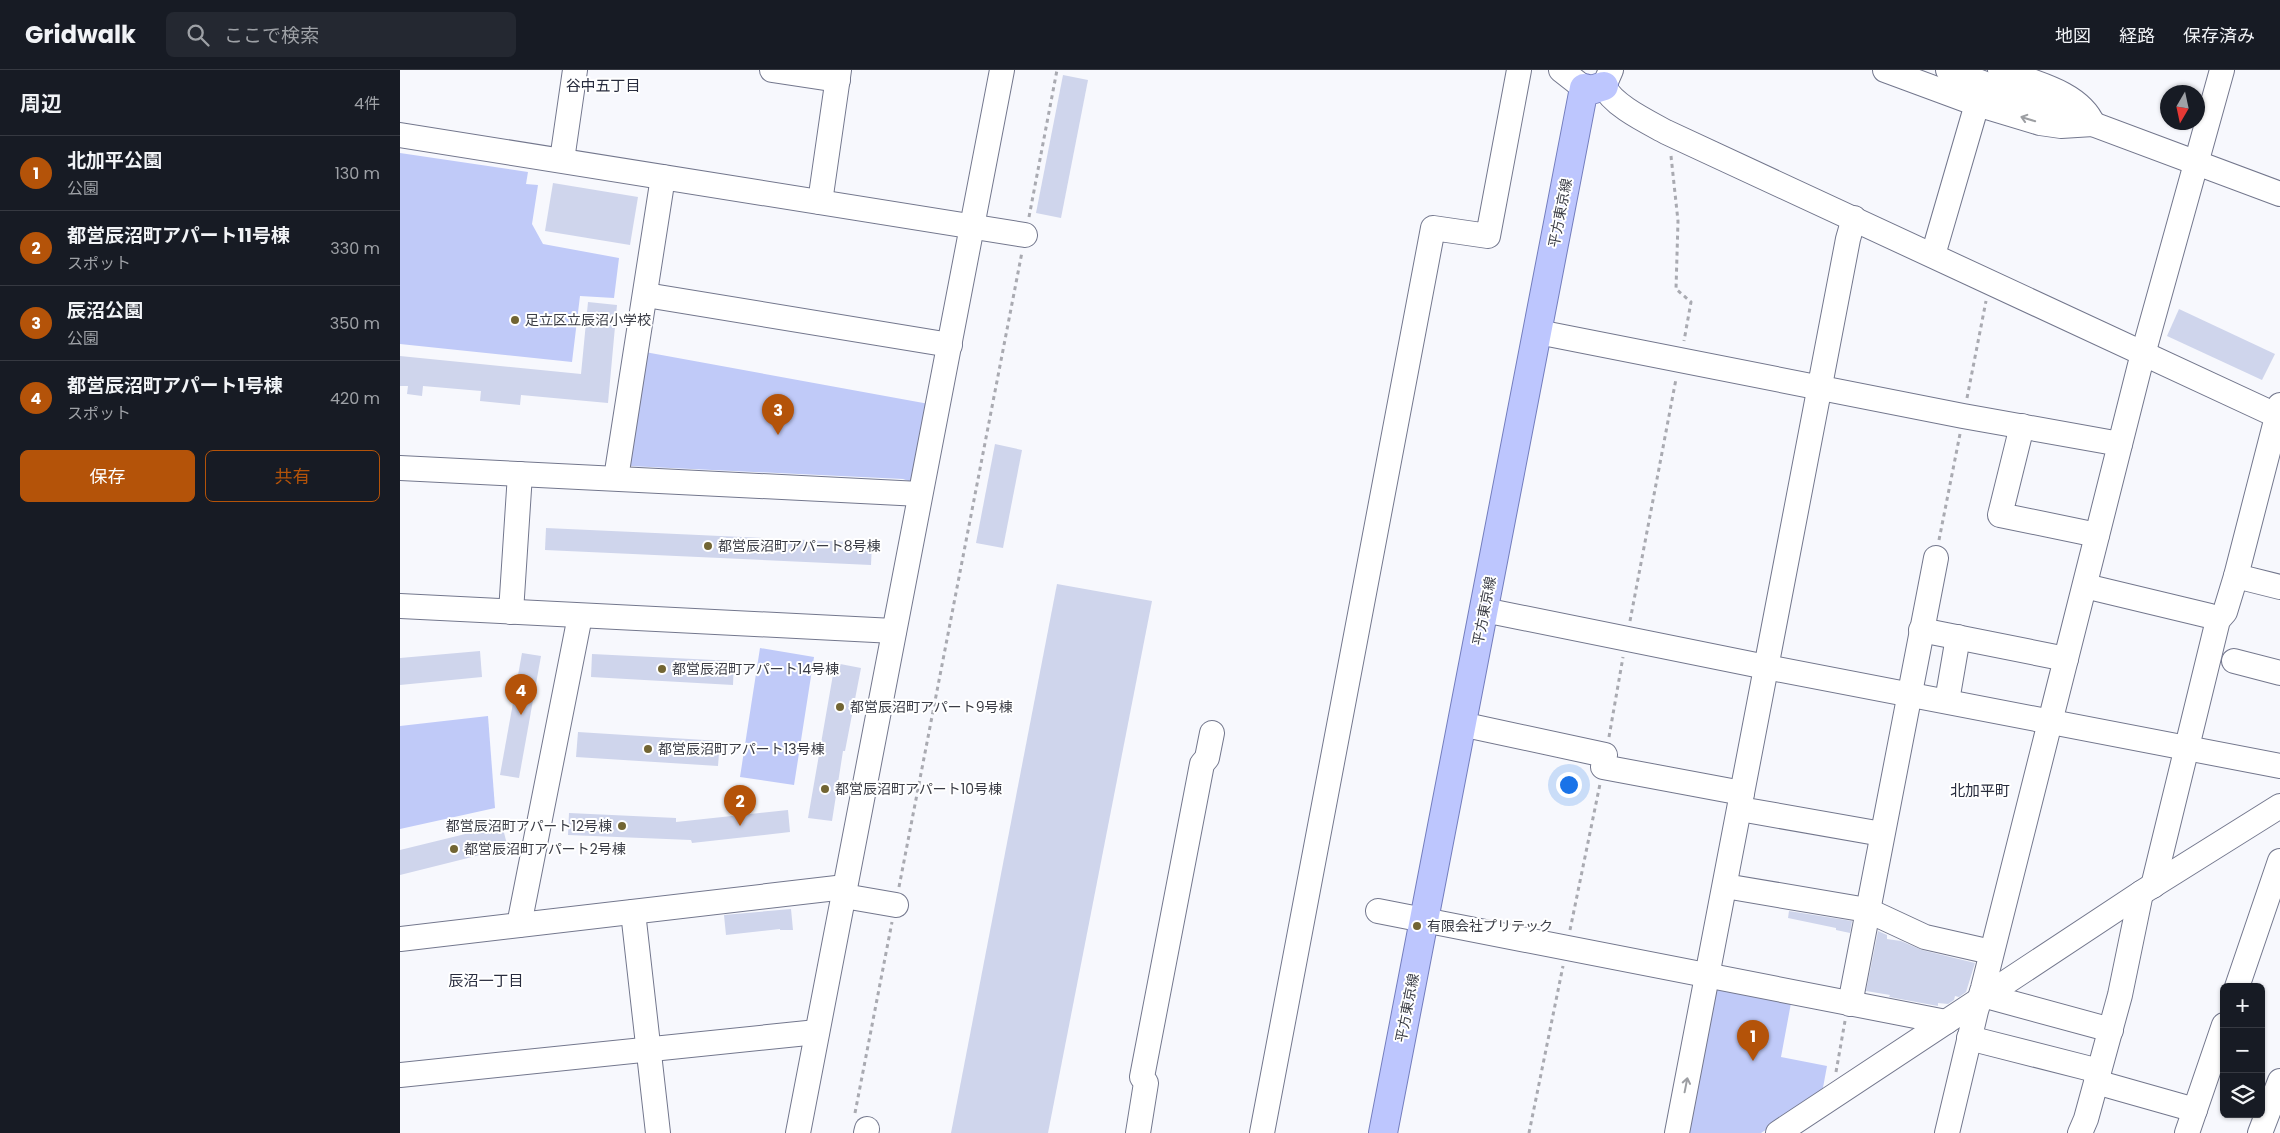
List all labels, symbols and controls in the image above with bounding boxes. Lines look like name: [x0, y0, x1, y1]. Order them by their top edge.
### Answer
search box: [166, 12, 516, 57]
text: Gridwalk: [25, 18, 136, 51]
icon: search: [184, 21, 212, 49]
text: ここで検索: [224, 22, 319, 49]
text: 地図: [2055, 23, 2091, 48]
text: 経路: [2119, 23, 2155, 48]
text: 保存済み: [2183, 23, 2255, 48]
district label: 谷中五丁目: [565, 75, 641, 96]
north arrow: [2160, 85, 2205, 130]
text: 周辺: [20, 89, 62, 118]
text: 4件: [354, 92, 380, 115]
one-way arrow: [2020, 114, 2036, 124]
text: 北加平公園: [67, 147, 162, 174]
text: 1: [33, 162, 39, 185]
text: 130 m: [335, 162, 380, 185]
text: 公園: [67, 177, 99, 200]
street label: 平方東京線: [1544, 177, 1576, 249]
text: 都営辰沼町アパート11号棟: [67, 222, 290, 249]
text: 2: [31, 237, 41, 260]
text: 330 m: [330, 237, 380, 260]
text: スポット: [67, 252, 131, 275]
text: 辰沼公園: [67, 297, 143, 324]
place label: 足立区立辰沼小学校: [525, 310, 651, 330]
text: 3: [31, 312, 41, 335]
text: 350 m: [330, 312, 380, 335]
marker: 足立区立辰沼小学校: [509, 314, 521, 326]
text: 公園: [67, 327, 99, 350]
text: 都営辰沼町アパート1号棟: [67, 372, 283, 399]
text: 4: [31, 387, 41, 410]
text: 420 m: [330, 387, 380, 410]
pin: 3: [762, 394, 794, 435]
text: スポット: [67, 402, 131, 425]
button: 保存: [20, 450, 195, 502]
button: 共有: [205, 450, 380, 502]
place label: 都営辰沼町アパート8号棟: [718, 536, 881, 556]
marker: 都営辰沼町アパート8号棟: [702, 540, 714, 552]
street label: 平方東京線: [1468, 575, 1500, 647]
place label: 都営辰沼町アパート14号棟: [672, 659, 839, 679]
marker: 都営辰沼町アパート14号棟: [656, 663, 668, 675]
pin: 4: [505, 674, 537, 715]
place label: 都営辰沼町アパート9号棟: [850, 697, 1013, 717]
marker: 都営辰沼町アパート9号棟: [834, 701, 846, 713]
place label: 都営辰沼町アパート13号棟: [658, 739, 824, 759]
marker: 都営辰沼町アパート13号棟: [642, 743, 654, 755]
your location: [1556, 772, 1582, 798]
place label: 都営辰沼町アパート10号棟: [835, 779, 1002, 799]
district label: 北加平町: [1950, 780, 2010, 801]
marker: 都営辰沼町アパート10号棟: [819, 783, 831, 795]
pin: 2: [724, 785, 756, 826]
place label: 都営辰沼町アパート12号棟: [446, 816, 612, 836]
marker: 都営辰沼町アパート12号棟: [616, 820, 628, 832]
place label: 都営辰沼町アパート2号棟: [464, 839, 626, 859]
marker: 都営辰沼町アパート2号棟: [448, 843, 460, 855]
place label: 有限会社プリテック: [1427, 916, 1553, 936]
marker: 有限会社プリテック: [1411, 920, 1423, 932]
district label: 辰沼一丁目: [448, 970, 524, 991]
street label: 平方東京線: [1391, 972, 1423, 1044]
map controls: [2220, 983, 2265, 1118]
button: +: [2220, 983, 2265, 1028]
pin: 1: [1737, 1020, 1769, 1061]
button: −: [2220, 1028, 2265, 1073]
button: layers: [2220, 1073, 2265, 1118]
one-way arrow: [1682, 1078, 1691, 1094]

